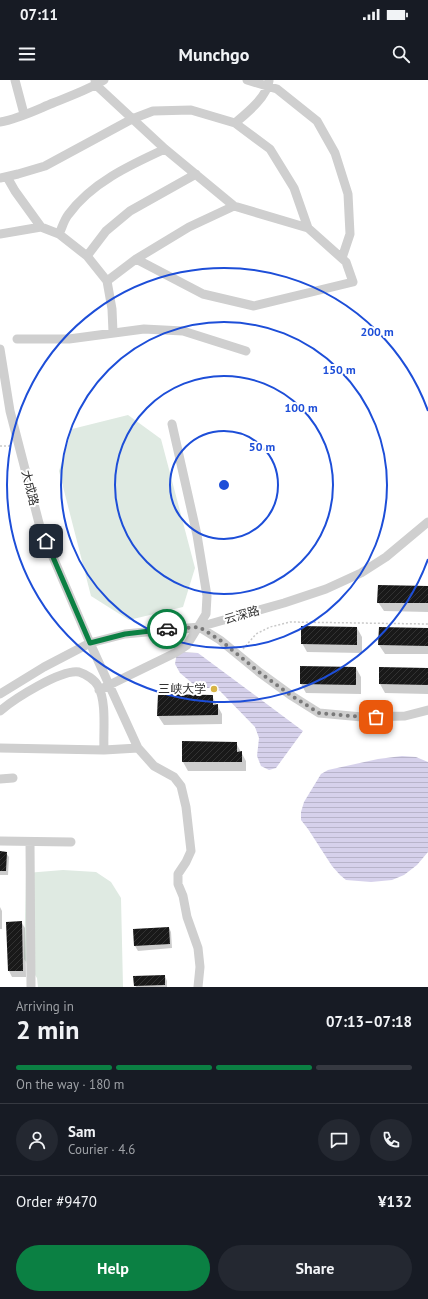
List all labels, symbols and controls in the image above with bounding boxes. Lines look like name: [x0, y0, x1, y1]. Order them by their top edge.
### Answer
text: 07:11: [20, 5, 58, 24]
icon: menu: [16, 43, 38, 65]
text: Munchgo: [179, 43, 249, 66]
icon: search: [390, 43, 412, 65]
text: 200 m: [360, 324, 394, 339]
text: 150 m: [322, 362, 356, 377]
text: 100 m: [284, 400, 318, 415]
text: 50 m: [249, 439, 275, 454]
street label: 大成路: [19, 469, 42, 507]
centre of rings: [217, 478, 231, 492]
pin: [29, 524, 63, 558]
icon: home: [35, 530, 57, 552]
street label: 云深路: [222, 602, 261, 627]
courier: [147, 609, 187, 649]
icon: car: [156, 618, 178, 640]
place label: 三峡大学: [158, 681, 206, 696]
marker: 三峡大学: [209, 684, 219, 694]
pin: [359, 700, 393, 734]
icon: bag: [365, 706, 387, 728]
text: Arriving in: [16, 998, 74, 1015]
text: 07:13–07:18: [326, 1012, 412, 1031]
text: 2 min: [16, 1013, 79, 1046]
text: On the way · 180 m: [16, 1076, 124, 1093]
button: person: [16, 1119, 58, 1161]
button: chat: [318, 1119, 360, 1161]
button: phone: [370, 1119, 412, 1161]
text: Sam: [68, 1122, 95, 1141]
text: Courier · 4.6: [68, 1141, 135, 1158]
text: Order #9470: [16, 1192, 97, 1211]
text: ¥132: [378, 1192, 412, 1211]
button: Help: [16, 1245, 210, 1291]
button: Share: [218, 1245, 412, 1291]

